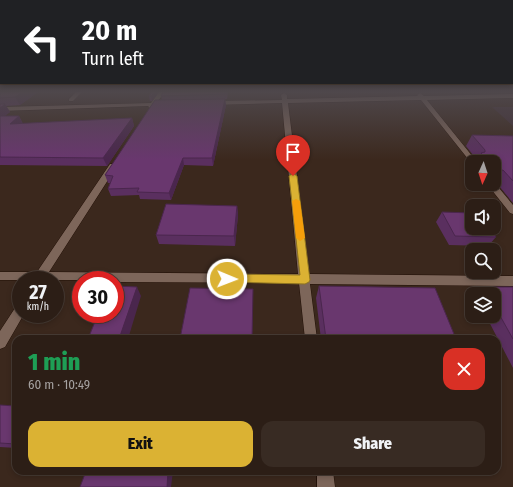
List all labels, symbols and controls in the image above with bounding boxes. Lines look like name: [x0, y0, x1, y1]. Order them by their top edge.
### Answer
text: 20 m: [82, 14, 137, 47]
icon: left: [16, 16, 68, 68]
text: Turn left: [82, 48, 144, 70]
pin: [276, 135, 310, 176]
icon: arrive: [282, 141, 304, 163]
north arrow: [465, 155, 501, 191]
map controls: [465, 155, 501, 323]
button: sound: [465, 199, 501, 235]
button: search: [465, 243, 501, 279]
position arrow: [206, 258, 248, 300]
speed limit sign: 30: [72, 271, 124, 323]
text: 27: [29, 280, 47, 304]
button: layers: [465, 287, 501, 323]
text: km/h: [27, 301, 49, 313]
text: 1 min: [28, 348, 80, 376]
button: close: [443, 348, 485, 390]
text: 60 m · 10:49: [28, 377, 90, 392]
button: Exit: [28, 421, 253, 467]
button: Share: [261, 421, 485, 467]

